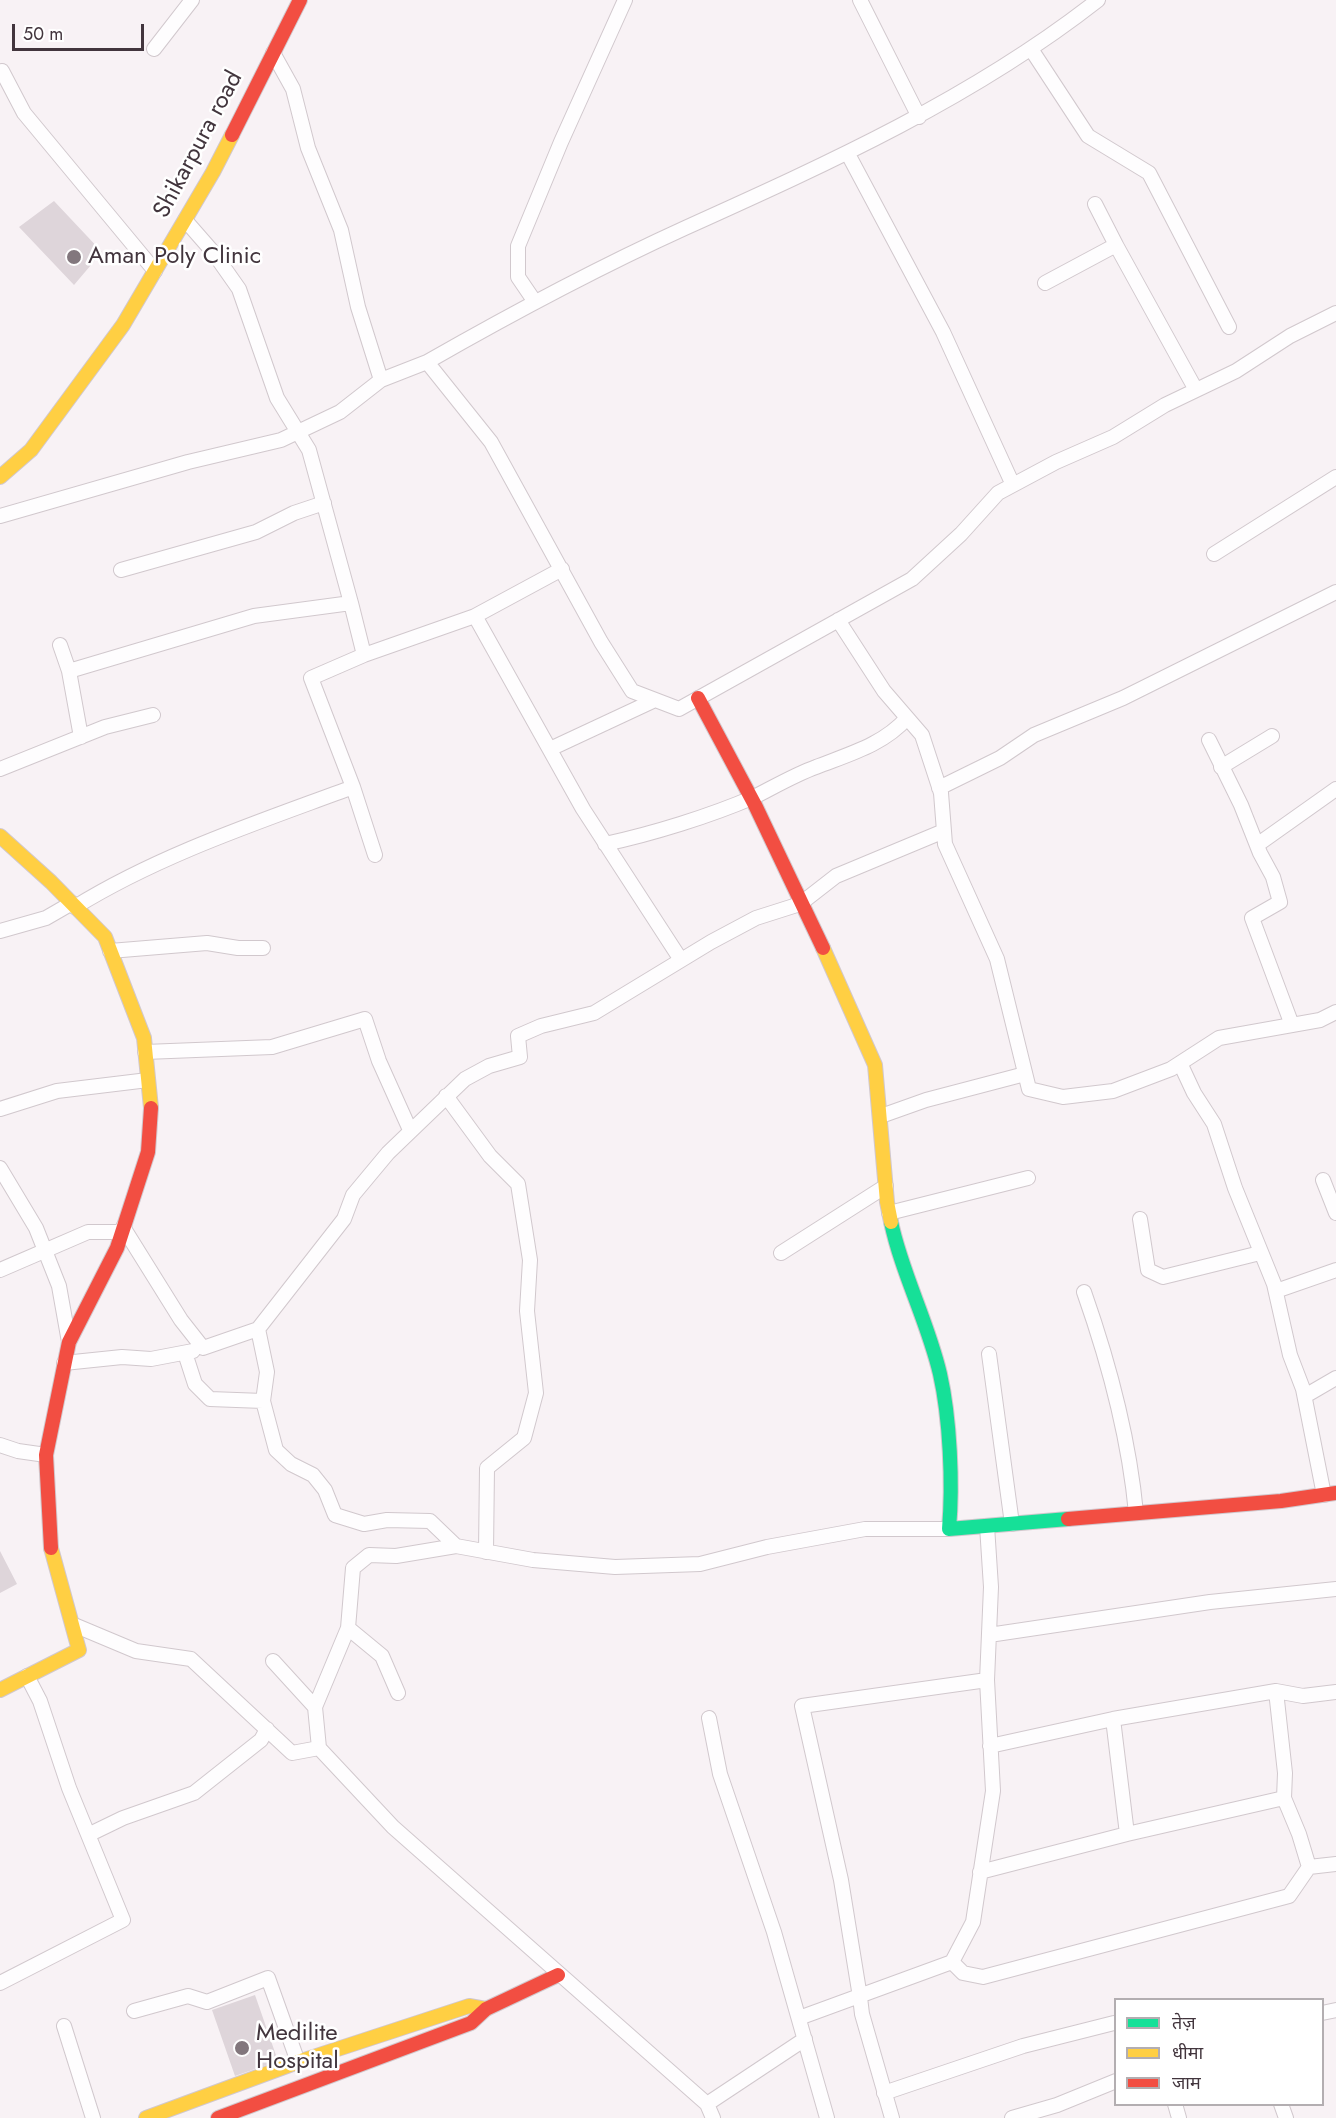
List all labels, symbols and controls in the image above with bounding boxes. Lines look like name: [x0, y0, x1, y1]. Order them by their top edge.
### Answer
scale bar: [15, 12, 147, 50]
text: 50 m: [23, 21, 63, 47]
street label: Shikarpura road: [148, 67, 250, 223]
place label: Aman Poly Clinic: [88, 243, 261, 271]
marker: Aman Poly Clinic: [65, 248, 83, 266]
legend: [1114, 1998, 1324, 2106]
text: तेज़: [1172, 2010, 1196, 2036]
place label: Medilite Hospital: [256, 2020, 339, 2076]
marker: Medilite Hospital: [233, 2039, 251, 2057]
text: धीमा: [1172, 2040, 1203, 2066]
text: जाम: [1172, 2070, 1201, 2096]

